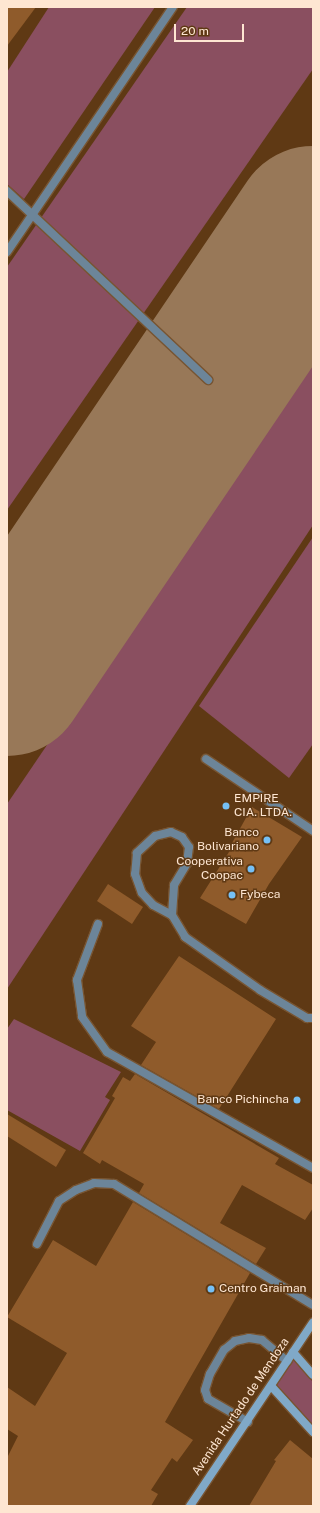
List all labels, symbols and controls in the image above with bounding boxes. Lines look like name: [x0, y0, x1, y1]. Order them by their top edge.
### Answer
scale bar: [176, 16, 246, 42]
text: 20 m: [181, 24, 209, 38]
place label: EMPIRE CIA. LTDA.: [234, 792, 292, 820]
marker: EMPIRE CIA. LTDA.: [221, 801, 231, 811]
place label: Banco Bolivariano: [197, 826, 259, 854]
marker: Banco Bolivariano: [262, 835, 272, 845]
place label: Cooperativa Coopac: [176, 855, 243, 883]
marker: Cooperativa Coopac: [246, 864, 256, 874]
place label: Fybeca: [240, 888, 280, 902]
marker: Fybeca: [227, 890, 237, 900]
place label: Banco Pichincha: [197, 1093, 289, 1107]
marker: Banco Pichincha: [292, 1095, 302, 1105]
place label: Centro Graiman: [219, 1282, 307, 1296]
marker: Centro Graiman: [206, 1284, 216, 1294]
street label: Avenida Hurtado de Mendoza: [189, 1335, 293, 1479]

